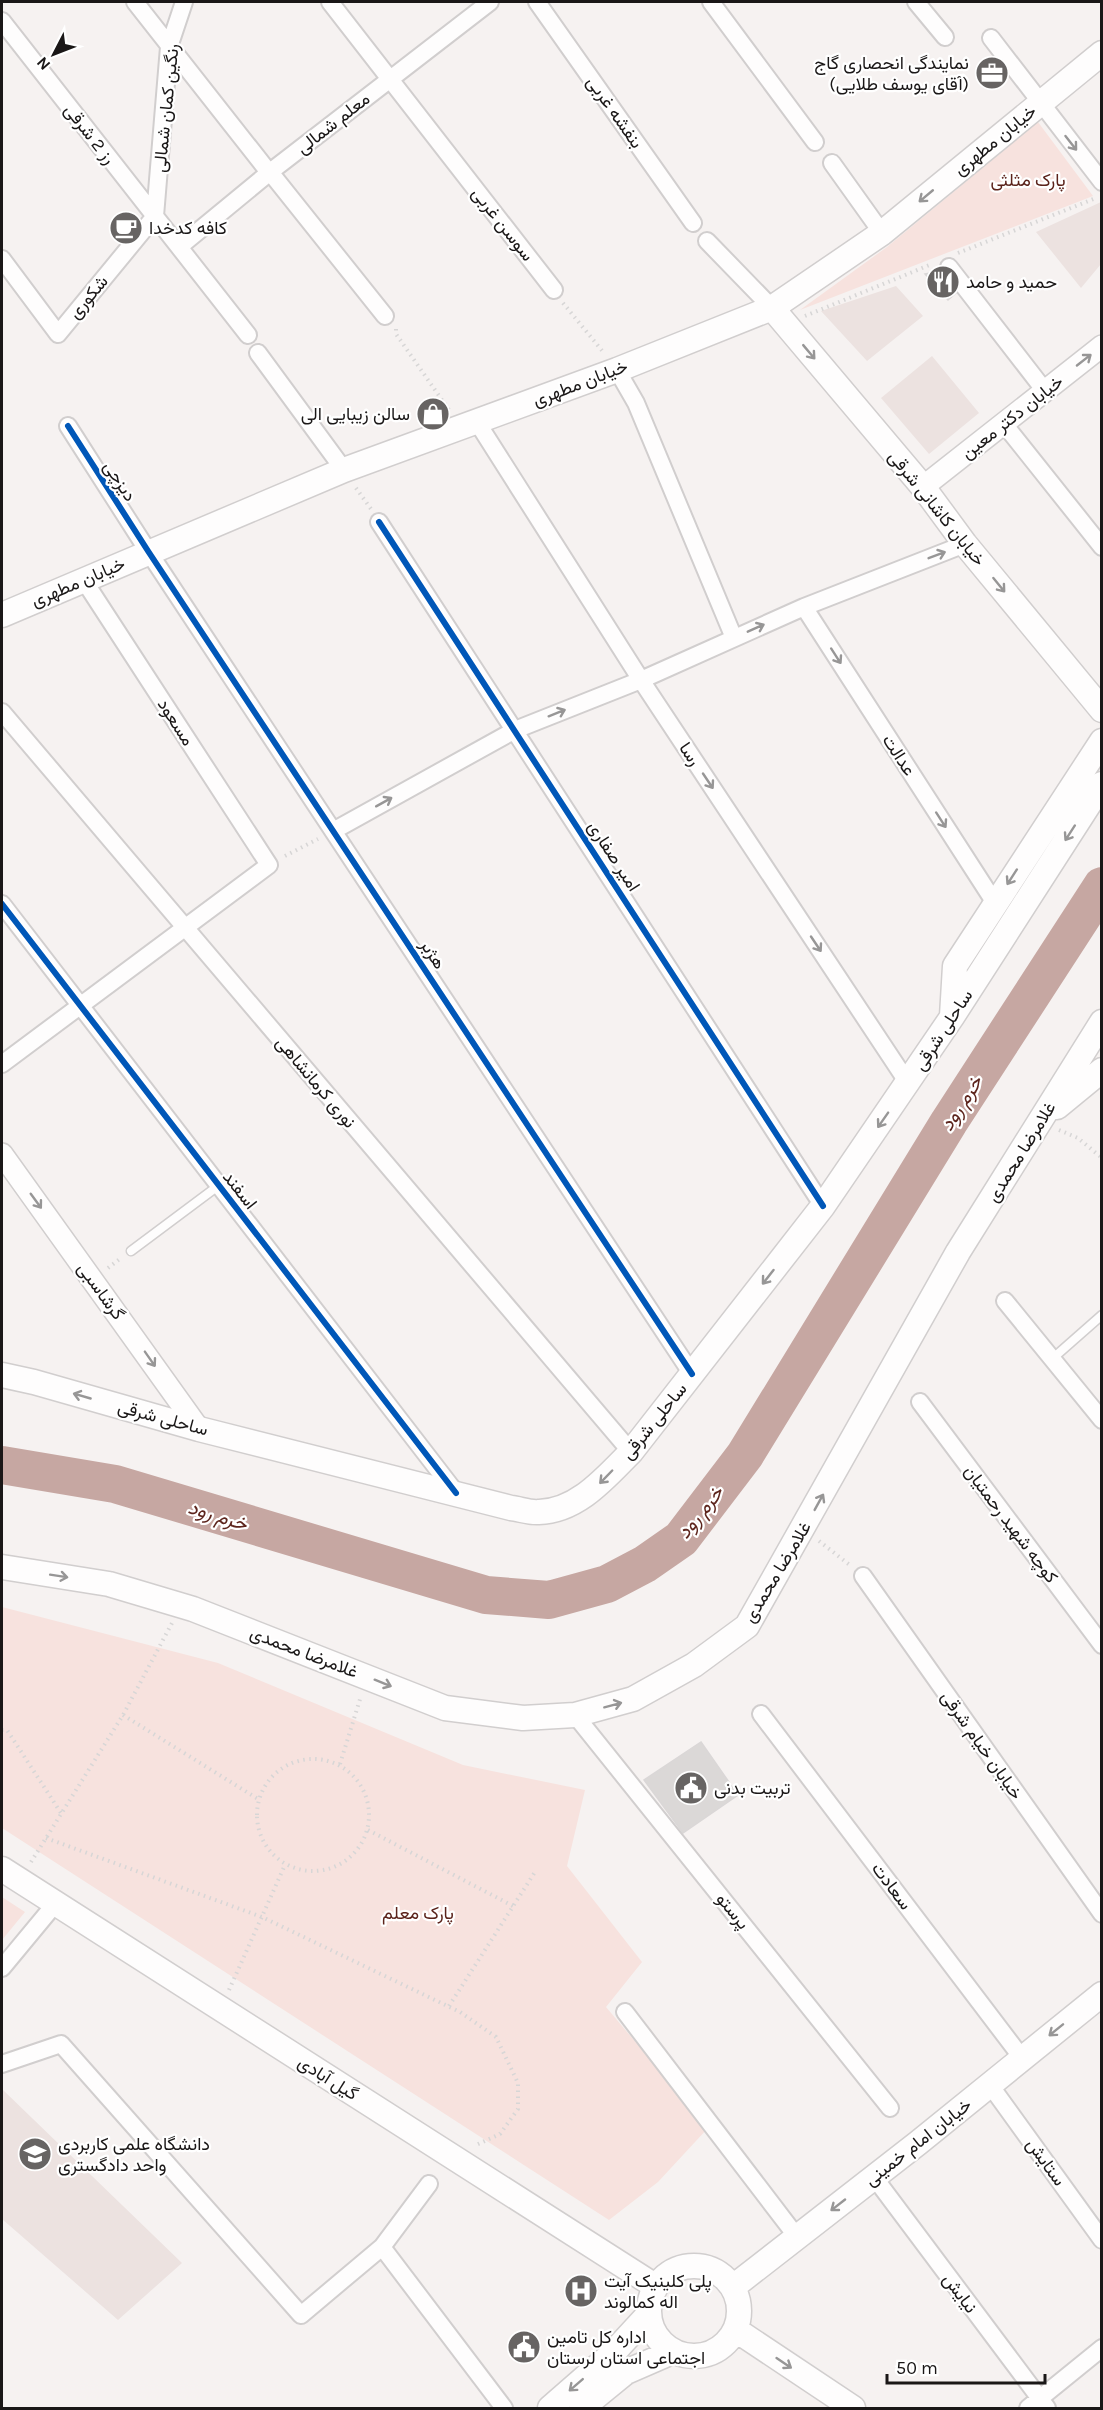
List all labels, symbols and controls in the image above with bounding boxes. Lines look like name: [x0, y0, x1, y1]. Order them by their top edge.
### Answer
north arrow: [24, 24, 84, 84]
street label: رنگین کمان شمالی: [148, 43, 184, 173]
place label: نمایندگی انحصاری گاج (آقای یوسف طلایی): [814, 52, 969, 95]
text: N: [32, 53, 54, 74]
office icon: نمایندگی انحصاری گاج (آقای یوسف طلایی): [974, 55, 1010, 91]
street label: بنفشه غربی: [582, 71, 648, 153]
street label: معلم شمالی: [292, 87, 375, 159]
street label: رز 2 شرقی: [60, 99, 120, 169]
street label: خیابان مطهری: [949, 100, 1041, 180]
one-way arrow: [1065, 135, 1078, 151]
park label: پارک مثلثی: [990, 169, 1066, 192]
street label: سوسن غربی: [467, 182, 539, 266]
one-way arrow: [918, 190, 934, 203]
cafe icon: کافه کدخدا: [108, 210, 144, 246]
place label: کافه کدخدا: [149, 217, 227, 239]
restaurant icon: حمید و حامد: [925, 264, 961, 300]
street label: شکوری: [63, 271, 113, 323]
place label: حمید و حامد: [966, 271, 1057, 293]
one-way arrow: [803, 344, 816, 360]
one-way arrow: [1076, 353, 1092, 366]
street label: خیابان مطهری: [529, 355, 631, 411]
street label: خیابان دکتر معین: [956, 370, 1068, 464]
shop icon: سالن زیبایی الی: [415, 396, 451, 432]
place label: سالن زیبایی الی: [301, 403, 410, 425]
street label: خیابان کاشانی شرقی: [884, 446, 990, 570]
street label: دیزچی: [98, 457, 141, 506]
one-way arrow: [927, 549, 945, 560]
street label: خیابان مطهری: [28, 552, 128, 612]
one-way arrow: [992, 577, 1006, 592]
one-way arrow: [747, 622, 765, 633]
one-way arrow: [830, 647, 842, 664]
street label: مسعود: [153, 694, 199, 750]
one-way arrow: [548, 707, 566, 718]
street label: عدالت: [878, 730, 920, 780]
street label: رسا: [674, 738, 706, 770]
one-way arrow: [702, 772, 714, 789]
one-way arrow: [376, 796, 393, 808]
one-way arrow: [936, 811, 948, 828]
street label: امیر صفاری: [583, 817, 645, 895]
one-way arrow: [1064, 825, 1076, 841]
one-way arrow: [1005, 868, 1017, 885]
street label: هژبر: [415, 934, 451, 973]
one-way arrow: [810, 935, 822, 951]
street label: ساحلی شرقی: [909, 985, 977, 1075]
street label: نوری کرمانشاهی: [271, 1032, 361, 1132]
water label: خرم رود: [935, 1071, 990, 1136]
street label: غلامرضا محمدی: [981, 1098, 1061, 1206]
one-way arrow: [877, 1111, 889, 1127]
street label: اسفند: [218, 1166, 262, 1214]
one-way arrow: [29, 1193, 42, 1209]
street label: گرشاسبی: [73, 1258, 129, 1324]
one-way arrow: [761, 1269, 774, 1285]
one-way arrow: [144, 1351, 156, 1367]
street label: ساحلی شرقی: [616, 1378, 692, 1464]
one-way arrow: [73, 1390, 92, 1401]
street label: ساحلی شرقی: [115, 1395, 211, 1441]
street label: کوچه شهید رحمتیان: [959, 1461, 1063, 1588]
one-way arrow: [598, 1470, 613, 1485]
water label: خرم رود: [672, 1481, 730, 1544]
one-way arrow: [813, 1493, 825, 1510]
water label: خرم رود: [185, 1496, 251, 1537]
street label: غلامرضا محمدی: [738, 1518, 816, 1626]
one-way arrow: [49, 1571, 69, 1582]
street label: غلامرضا محمدی: [247, 1621, 361, 1683]
one-way arrow: [373, 1678, 392, 1689]
street label: خیابان خیام شرقی: [935, 1686, 1028, 1804]
one-way arrow: [603, 1699, 622, 1710]
public building icon: تربیت بدنی: [673, 1770, 709, 1806]
place label: تربیت بدنی: [714, 1777, 791, 1799]
street label: سعادت: [867, 1858, 917, 1914]
street label: پرستو: [711, 1888, 754, 1934]
park label: پارک معلم: [382, 1902, 454, 1925]
one-way arrow: [1048, 2024, 1064, 2037]
street label: گیل آبادی: [294, 2051, 362, 2105]
street label: خیابان امام خمینی: [860, 2093, 977, 2191]
place label: دانشگاه علمی کاربردی واحد دادگستری: [58, 2133, 210, 2176]
street label: ستایش: [1021, 2134, 1071, 2190]
school or university icon: دانشگاه علمی کاربردی واحد دادگستری: [17, 2136, 53, 2172]
one-way arrow: [830, 2198, 846, 2211]
street label: نیایش: [938, 2269, 982, 2317]
place label: پلی کلینیک آیت اله کمالوند: [604, 2270, 712, 2313]
hospital icon: پلی کلینیک آیت اله کمالوند: [563, 2273, 599, 2309]
place label: اداره کل تامین اجتماعی استان لرستان: [547, 2326, 705, 2369]
public building icon: اداره کل تامین اجتماعی استان لرستان: [506, 2329, 542, 2365]
scale bar: [887, 2347, 1044, 2385]
one-way arrow: [775, 2357, 792, 2369]
text: 50 m: [896, 2357, 938, 2379]
one-way arrow: [569, 2378, 584, 2392]

